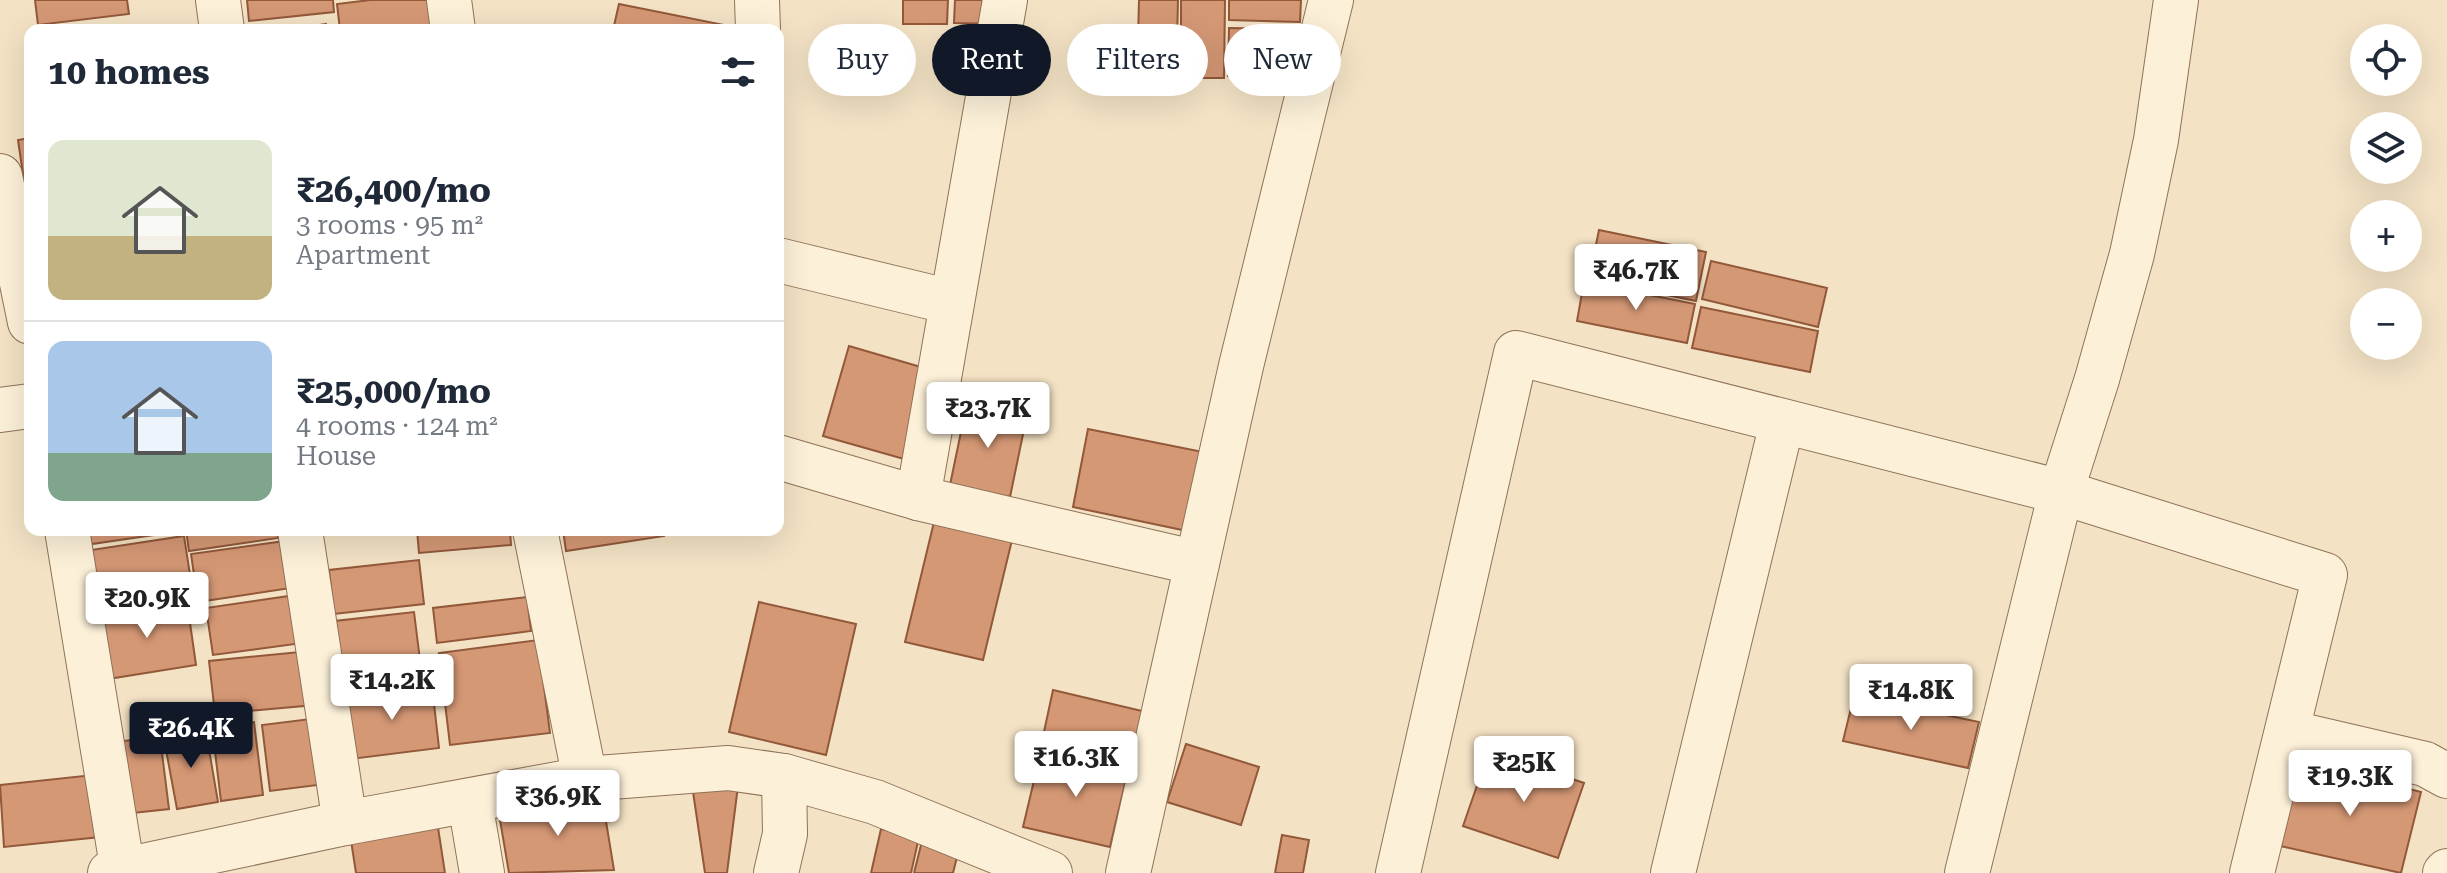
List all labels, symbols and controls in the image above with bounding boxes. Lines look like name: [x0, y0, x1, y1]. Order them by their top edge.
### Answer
chip: Buy: [808, 24, 916, 96]
chip: Rent: [932, 24, 1051, 96]
chip: Filters: [1067, 24, 1208, 96]
chip: New: [1224, 24, 1341, 96]
map controls: [2350, 24, 2422, 360]
button: locate: [2350, 24, 2422, 96]
icon: filters: [716, 50, 760, 94]
text: 10 homes: [48, 52, 210, 92]
button: layers: [2350, 112, 2422, 184]
text: ₹26,400/mo: [296, 170, 491, 210]
icon: home: [112, 172, 208, 268]
button: +: [2350, 200, 2422, 272]
text: 3 rooms · 95 m²: [296, 210, 483, 240]
text: Apartment: [296, 240, 430, 270]
pin: ₹46.7K: [1571, 244, 1701, 312]
text: ₹46.7K: [1593, 255, 1679, 285]
button: −: [2350, 288, 2422, 360]
text: ₹25,000/mo: [296, 371, 491, 411]
icon: home: [112, 373, 208, 469]
pin: ₹23.7K: [923, 382, 1053, 450]
text: ₹23.7K: [945, 393, 1031, 423]
text: 4 rooms · 124 m²: [296, 411, 498, 441]
text: House: [296, 441, 376, 471]
pin: ₹20.9K: [82, 572, 212, 640]
text: ₹20.9K: [104, 583, 190, 613]
pin: ₹14.2K: [327, 654, 457, 722]
pin: ₹14.8K: [1846, 664, 1976, 732]
text: ₹14.2K: [349, 665, 435, 695]
text: ₹14.8K: [1868, 675, 1954, 705]
pin: ₹26.4K: [126, 702, 256, 770]
text: ₹26.4K: [148, 713, 234, 743]
pin: ₹16.3K: [1011, 731, 1141, 799]
pin: ₹25K: [1477, 736, 1571, 804]
text: ₹16.3K: [1033, 742, 1119, 772]
text: ₹25K: [1492, 747, 1556, 777]
pin: ₹19.3K: [2285, 750, 2415, 818]
text: ₹19.3K: [2307, 761, 2393, 791]
pin: ₹36.9K: [493, 770, 623, 838]
text: ₹36.9K: [515, 781, 601, 811]

